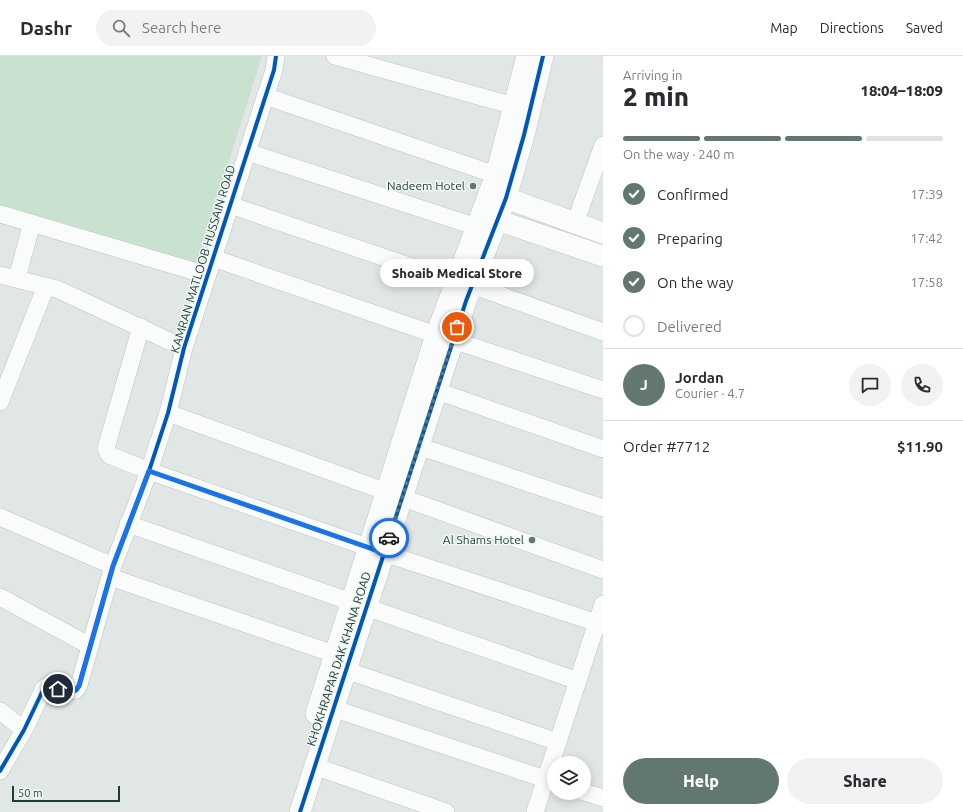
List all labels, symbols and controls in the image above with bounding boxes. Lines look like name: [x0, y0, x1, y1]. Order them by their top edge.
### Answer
search box: [96, 10, 376, 46]
text: Dashr: [20, 17, 72, 39]
icon: search: [110, 17, 132, 39]
text: Search here: [142, 19, 221, 36]
text: Map: [770, 20, 798, 36]
text: Directions: [820, 20, 884, 36]
text: Saved: [906, 20, 943, 36]
text: Arriving in: [623, 68, 682, 82]
text: 2 min: [623, 82, 689, 111]
text: 18:04–18:09: [860, 82, 943, 99]
text: On the way · 240 m: [623, 147, 735, 161]
street label: KAMRAN MATLOOB HUSSAIN ROAD: [168, 163, 237, 355]
place label: Nadeem Hotel: [387, 179, 465, 192]
marker: Nadeem Hotel: [468, 181, 478, 191]
icon: check: [623, 183, 645, 205]
text: Confirmed: [657, 186, 729, 203]
text: 17:39: [910, 187, 943, 201]
icon: check: [623, 227, 645, 249]
text: Preparing: [657, 230, 723, 247]
text: 17:42: [910, 231, 943, 245]
callout: Shoaib Medical Store: [380, 259, 534, 287]
text: Shoaib Medical Store: [392, 266, 522, 280]
icon: check: [623, 271, 645, 293]
text: On the way: [657, 274, 733, 291]
text: 17:58: [910, 275, 943, 289]
pin: [440, 310, 474, 344]
icon: bag: [446, 316, 468, 338]
text: Delivered: [657, 318, 722, 335]
button: chat: [849, 364, 891, 406]
button: phone: [901, 364, 943, 406]
text: Jordan: [675, 369, 724, 386]
text: J: [640, 376, 648, 393]
text: Courier · 4.7: [675, 386, 745, 400]
text: Order #7712: [623, 438, 710, 455]
text: $11.90: [897, 438, 943, 455]
courier: [369, 518, 409, 558]
icon: car: [378, 527, 400, 549]
place label: Al Shams Hotel: [443, 533, 524, 546]
marker: Al Shams Hotel: [527, 535, 537, 545]
street label: KHOKHRAPAR DAK KHANA ROAD: [304, 570, 373, 748]
pin: [41, 672, 75, 706]
icon: home: [47, 678, 69, 700]
map controls: [547, 756, 591, 800]
button: layers: [547, 756, 591, 800]
button: Help: [623, 758, 779, 804]
button: Share: [787, 758, 943, 804]
scale bar: [12, 784, 120, 803]
text: 50 m: [18, 787, 42, 799]

